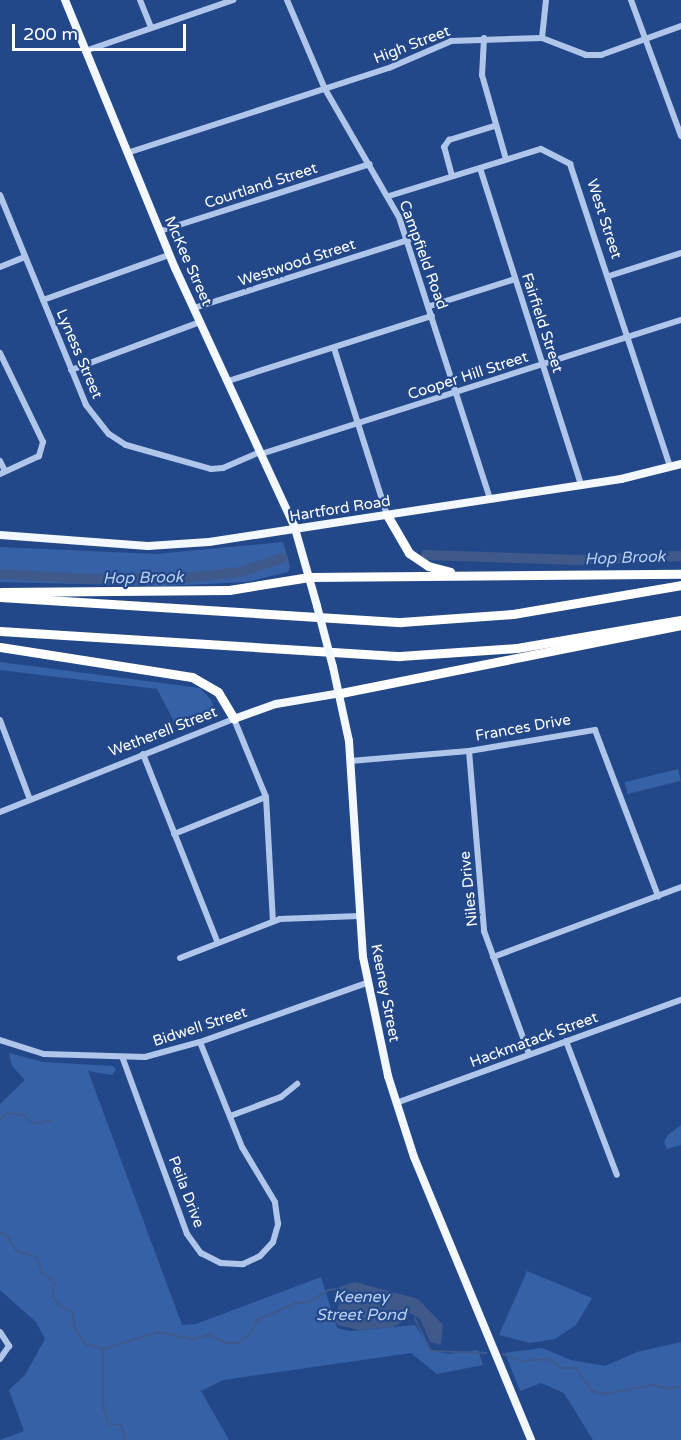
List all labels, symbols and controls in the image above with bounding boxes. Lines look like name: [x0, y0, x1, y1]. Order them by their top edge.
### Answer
scale bar: [15, 12, 189, 50]
street label: High Street: [371, 22, 453, 68]
text: 200 m: [23, 23, 78, 45]
street label: Courtland Street: [202, 159, 320, 213]
street label: West Street: [583, 177, 625, 261]
street label: Campfield Road: [395, 198, 451, 312]
street label: McKee Street: [160, 213, 216, 309]
street label: Westwood Street: [236, 236, 358, 290]
street label: Fairfield Street: [517, 271, 567, 375]
street label: Lyness Street: [52, 307, 106, 401]
street label: Cooper Hill Street: [406, 348, 530, 404]
street label: Hartford Road: [288, 492, 392, 526]
water label: Hop Brook: [584, 547, 666, 569]
water label: Hop Brook: [102, 568, 184, 588]
street label: Wetherell Street: [106, 703, 220, 761]
street label: Frances Drive: [474, 711, 572, 745]
street label: Niles Drive: [456, 850, 482, 928]
street label: Keeney Street: [367, 942, 403, 1044]
street label: Bidwell Street: [151, 1003, 249, 1051]
street label: Hackmatack Street: [467, 1008, 601, 1072]
street label: Peila Drive: [164, 1154, 208, 1230]
water label: Keeney Street Pond: [316, 1287, 406, 1325]

